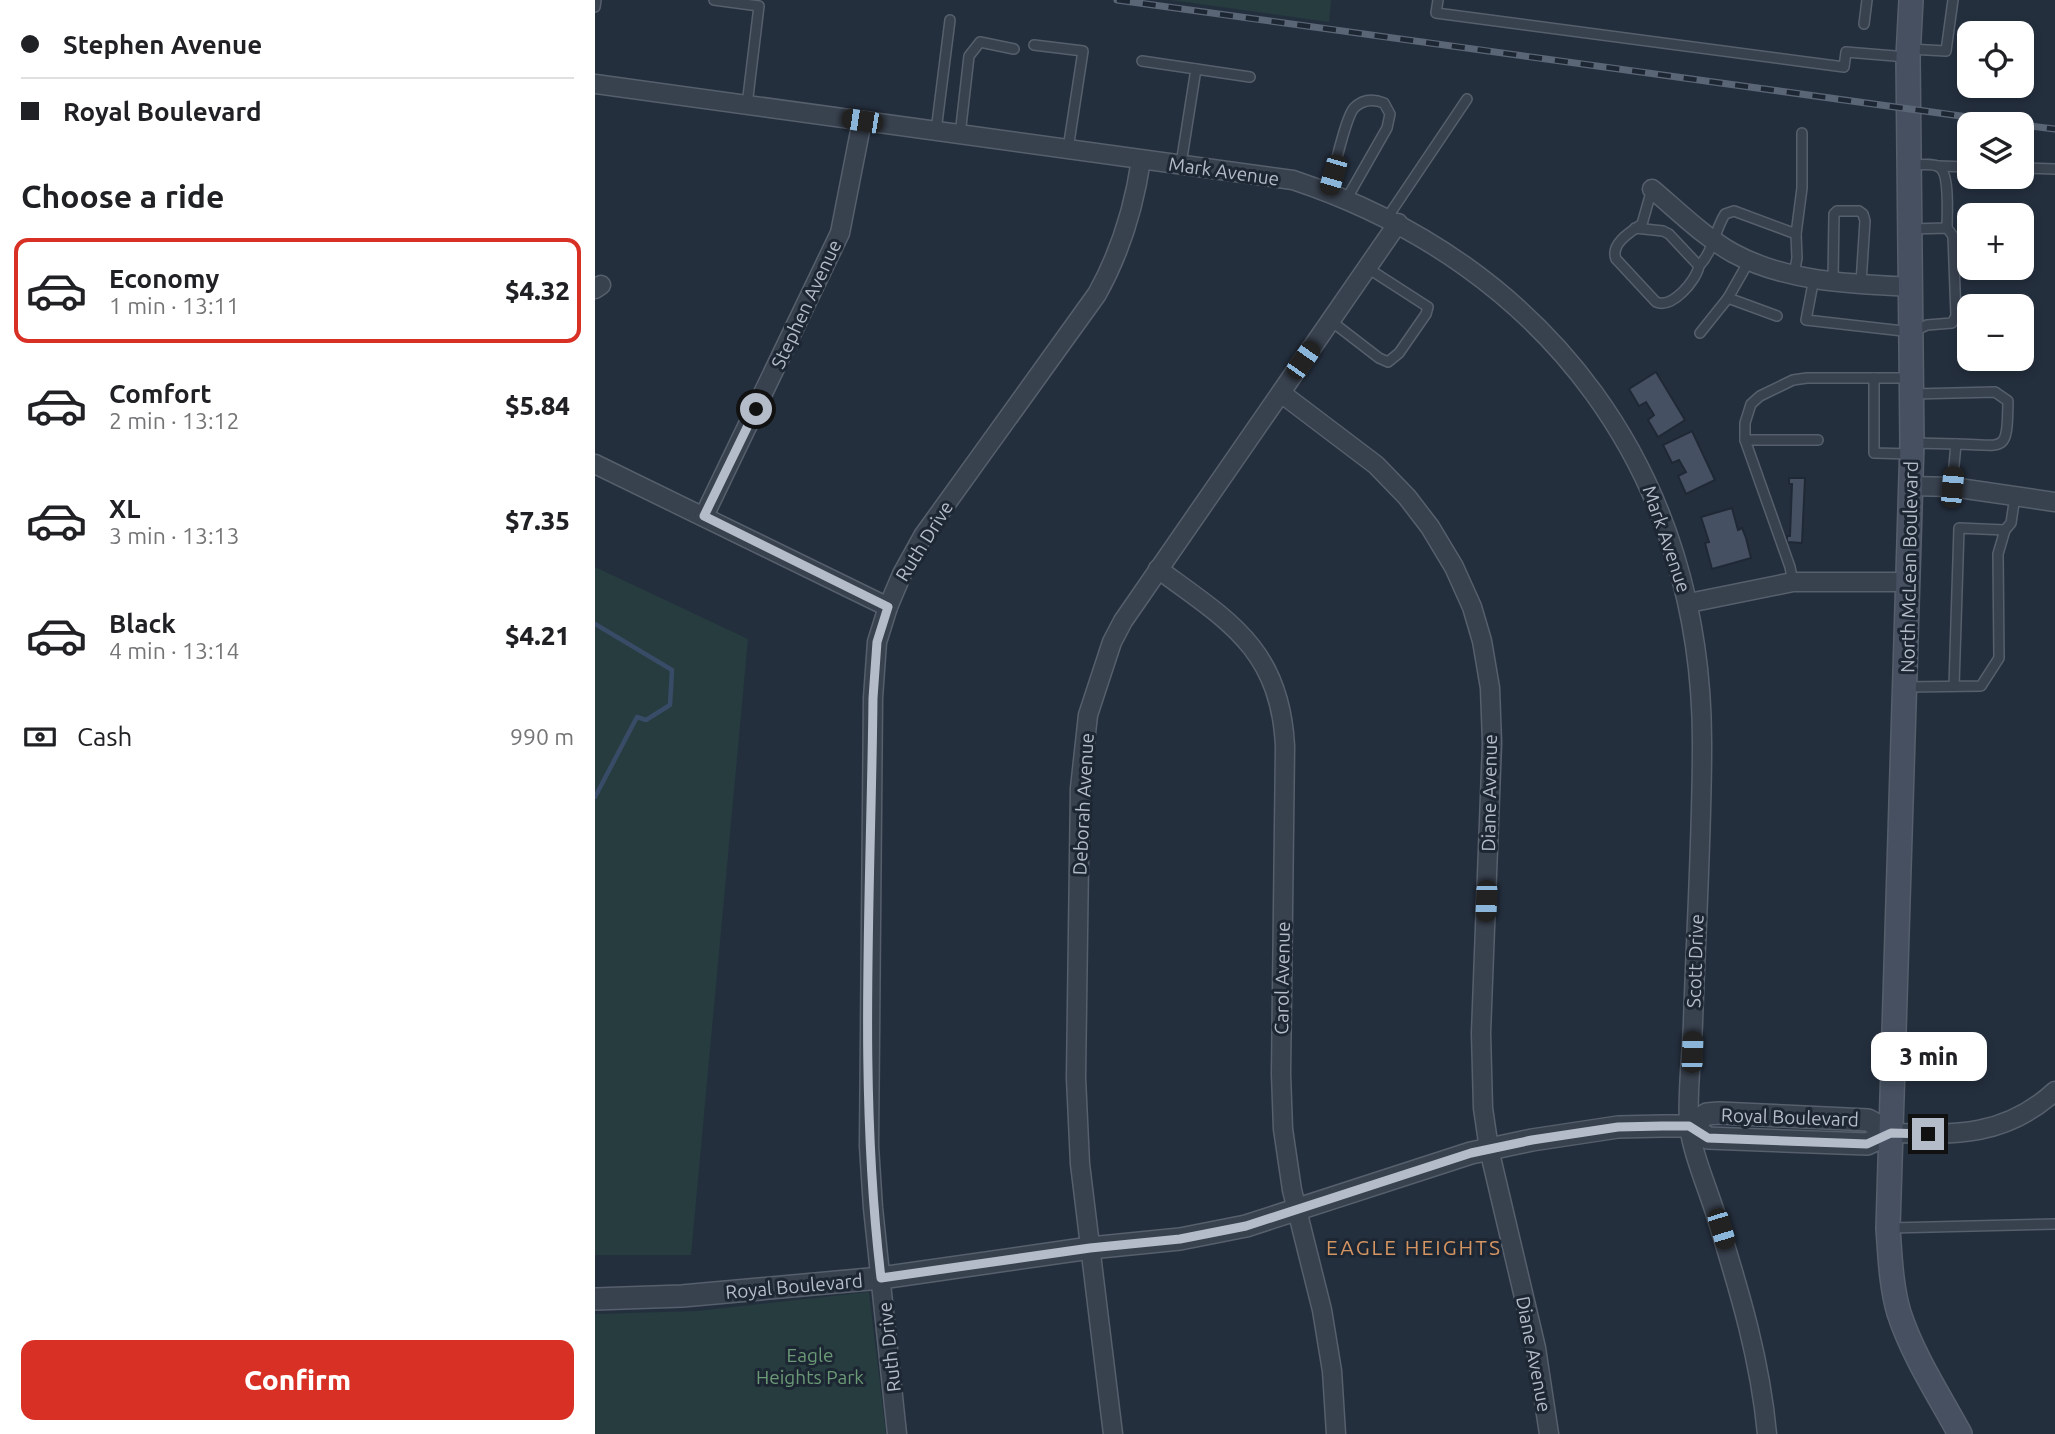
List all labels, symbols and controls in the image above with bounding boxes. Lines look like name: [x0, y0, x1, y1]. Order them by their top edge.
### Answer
map controls: [1957, 21, 2034, 371]
button: locate: [1957, 21, 2034, 98]
text: Stephen Avenue: [63, 30, 262, 59]
text: Royal Boulevard: [63, 97, 262, 126]
car: [840, 107, 885, 135]
button: layers: [1957, 112, 2034, 189]
street label: Mark Avenue: [1167, 152, 1281, 190]
car: [1318, 152, 1349, 198]
text: Choose a ride: [21, 178, 224, 214]
button: +: [1957, 203, 2034, 280]
street label: Stephen Avenue: [767, 236, 845, 372]
icon: car: [25, 259, 88, 322]
text: Economy: [109, 264, 219, 293]
text: $4.32: [505, 276, 570, 305]
text: 1 min · 13:11: [109, 293, 240, 318]
button: −: [1957, 294, 2034, 371]
car: [1283, 337, 1324, 383]
icon: car: [25, 374, 88, 437]
text: Comfort: [109, 379, 212, 408]
text: $5.84: [505, 391, 570, 420]
route start: [740, 393, 772, 425]
text: 2 min · 13:12: [109, 408, 240, 433]
street label: North McLean Boulevard: [1896, 461, 1922, 673]
car: [1940, 465, 1965, 509]
street label: Mark Avenue: [1638, 483, 1696, 595]
icon: car: [25, 489, 88, 552]
text: XL: [109, 494, 140, 523]
street label: Ruth Drive: [891, 497, 957, 585]
text: $7.35: [505, 506, 570, 535]
text: 3 min · 13:13: [109, 523, 240, 548]
icon: car: [25, 604, 88, 667]
text: Black: [109, 609, 176, 638]
text: $4.21: [505, 621, 570, 650]
text: 4 min · 13:14: [109, 638, 240, 663]
icon: cash: [21, 718, 59, 756]
text: Cash: [77, 722, 132, 751]
text: 990 m: [510, 724, 574, 749]
street label: Deborah Avenue: [1068, 732, 1098, 876]
street label: Diane Avenue: [1477, 734, 1501, 852]
car: [1475, 880, 1498, 922]
street label: Scott Drive: [1682, 914, 1708, 1008]
street label: Carol Avenue: [1270, 921, 1294, 1035]
car: [1681, 1031, 1704, 1073]
callout: 3 min: [1870, 1032, 1986, 1082]
text: 3 min: [1900, 1044, 1958, 1069]
street label: Royal Boulevard: [1721, 1104, 1859, 1130]
route end: [1912, 1118, 1944, 1150]
car: [1705, 1206, 1738, 1252]
district label: EAGLE HEIGHTS: [1326, 1235, 1502, 1259]
street label: Royal Boulevard: [724, 1269, 864, 1303]
street label: Diane Avenue: [1512, 1294, 1556, 1414]
street label: Ruth Drive: [873, 1301, 905, 1393]
button: Confirm: [21, 1340, 574, 1420]
park label: Eagle Heights Park: [756, 1344, 864, 1388]

